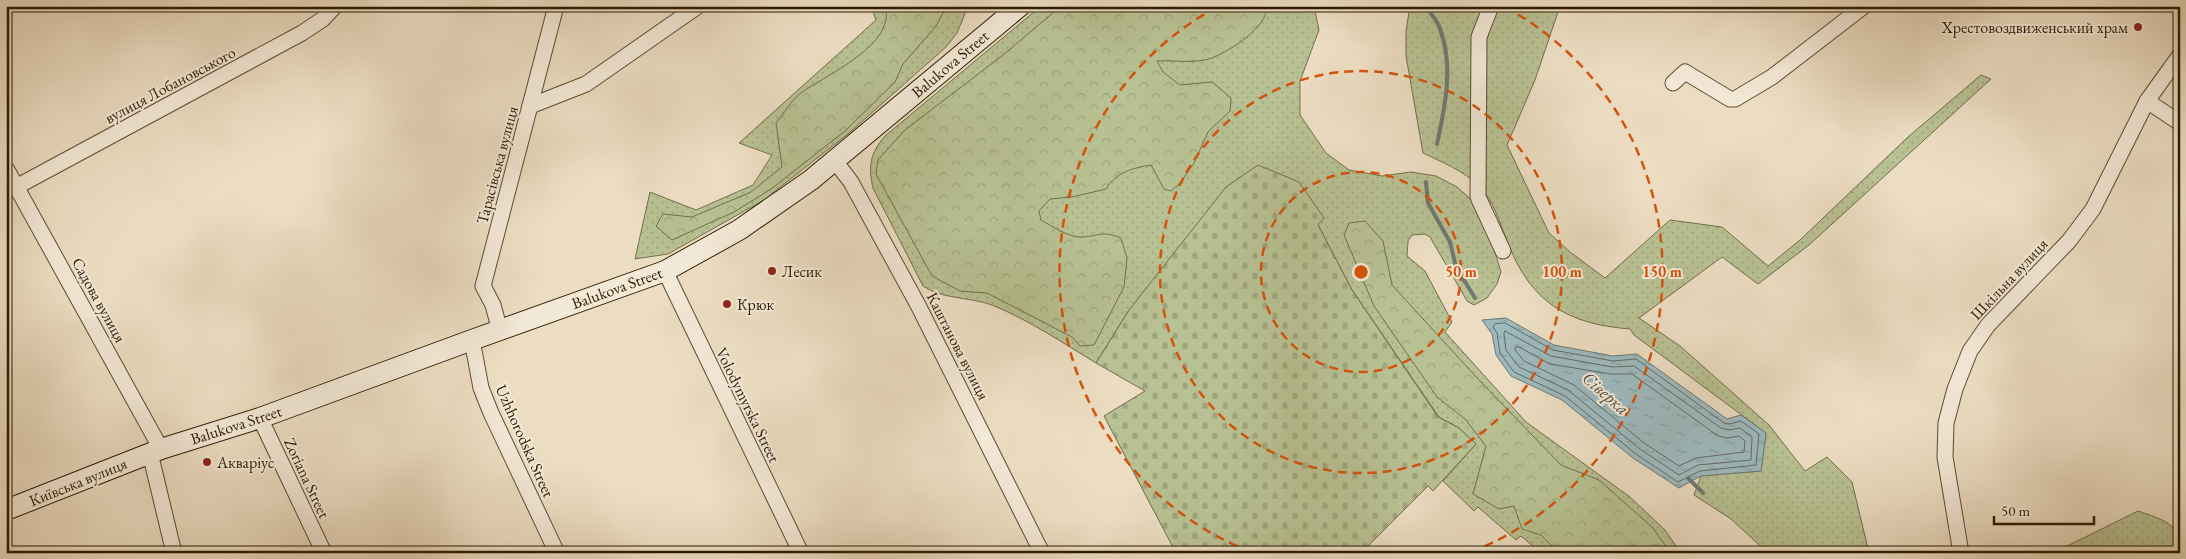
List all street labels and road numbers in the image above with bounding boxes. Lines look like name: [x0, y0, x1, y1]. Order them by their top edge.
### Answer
street label: Balukova Street: [907, 26, 993, 102]
street label: вулиця Лобановського: [101, 42, 239, 128]
street label: Тарасівська вулиця: [471, 104, 523, 226]
street label: Шкільна вулиця: [1966, 234, 2052, 324]
street label: Садова вулиця: [67, 254, 131, 346]
street label: Balukova Street: [569, 262, 665, 314]
street label: Каштанова вулиця: [922, 289, 994, 403]
street label: Volodymyrska Street: [711, 344, 785, 466]
street label: Uzhhorodska Street: [491, 381, 559, 501]
street label: Balukova Street: [188, 400, 284, 450]
street label: Zoriana Street: [279, 434, 335, 522]
street label: Київська вулиця: [26, 453, 130, 511]

